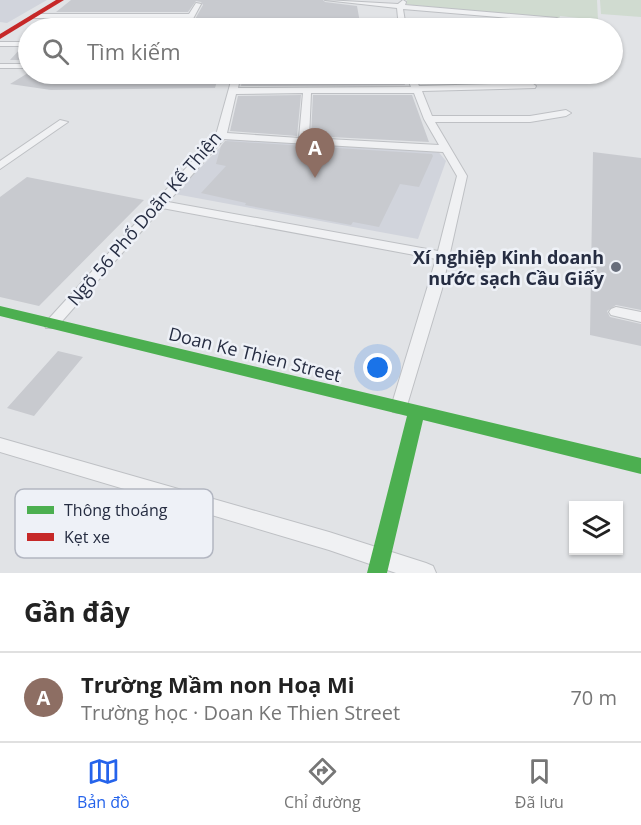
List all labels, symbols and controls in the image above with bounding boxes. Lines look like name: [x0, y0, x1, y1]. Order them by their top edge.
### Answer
search box: [18, 18, 623, 84]
icon: search: [39, 35, 72, 68]
text: Tìm kiếm: [87, 36, 181, 66]
street label: Ngõ 56 Phố Doãn Kế Thiện: [62, 126, 226, 310]
pin: A: [296, 128, 334, 178]
place label: Xí nghiệp Kinh doanh nước sạch Cầu Giấy: [413, 245, 605, 290]
marker: Xí nghiệp Kinh doanh nước sạch Cầu Giấy: [609, 260, 623, 274]
street label: Doan Ke Thien Street: [166, 321, 344, 387]
your location: [363, 353, 392, 382]
legend: [15, 489, 213, 558]
text: Thông thoáng: [64, 499, 168, 521]
map controls: [569, 501, 623, 555]
button: layers: [569, 501, 623, 555]
text: Kẹt xe: [64, 526, 110, 548]
text: Gần đây: [24, 594, 130, 630]
text: Trường Mầm non Hoạ Mi: [81, 669, 355, 699]
text: A: [37, 684, 50, 711]
text: 70 m: [570, 684, 617, 711]
text: Trường học · Doan Ke Thien Street: [81, 699, 400, 726]
tab: Bản đồ: [77, 755, 130, 813]
tab: Chỉ đường: [284, 755, 361, 813]
tab: Đã lưu: [515, 755, 564, 813]

